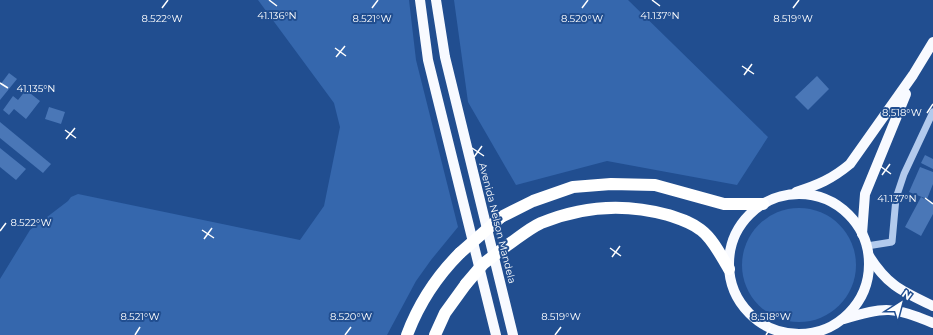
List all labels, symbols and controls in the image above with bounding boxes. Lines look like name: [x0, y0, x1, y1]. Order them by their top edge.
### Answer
text: 41.136°N: [257, 9, 297, 22]
text: 41.137°N: [640, 9, 680, 22]
text: 8.522°W: [141, 12, 183, 25]
text: 8.521°W: [352, 12, 392, 25]
text: 8.520°W: [561, 12, 603, 25]
text: 8.519°W: [773, 12, 813, 25]
text: 41.135°N: [17, 82, 55, 95]
text: 8.518°W: [882, 106, 922, 119]
street label: Avenida Nelson Mandela: [476, 161, 519, 285]
text: 41.137°N: [877, 192, 917, 205]
text: 8.522°W: [10, 216, 52, 229]
north arrow: [881, 283, 921, 323]
text: N: [899, 287, 915, 303]
text: 8.521°W: [120, 310, 160, 323]
text: 8.520°W: [330, 310, 372, 323]
text: 8.519°W: [541, 310, 581, 323]
text: 8.518°W: [751, 310, 791, 323]

